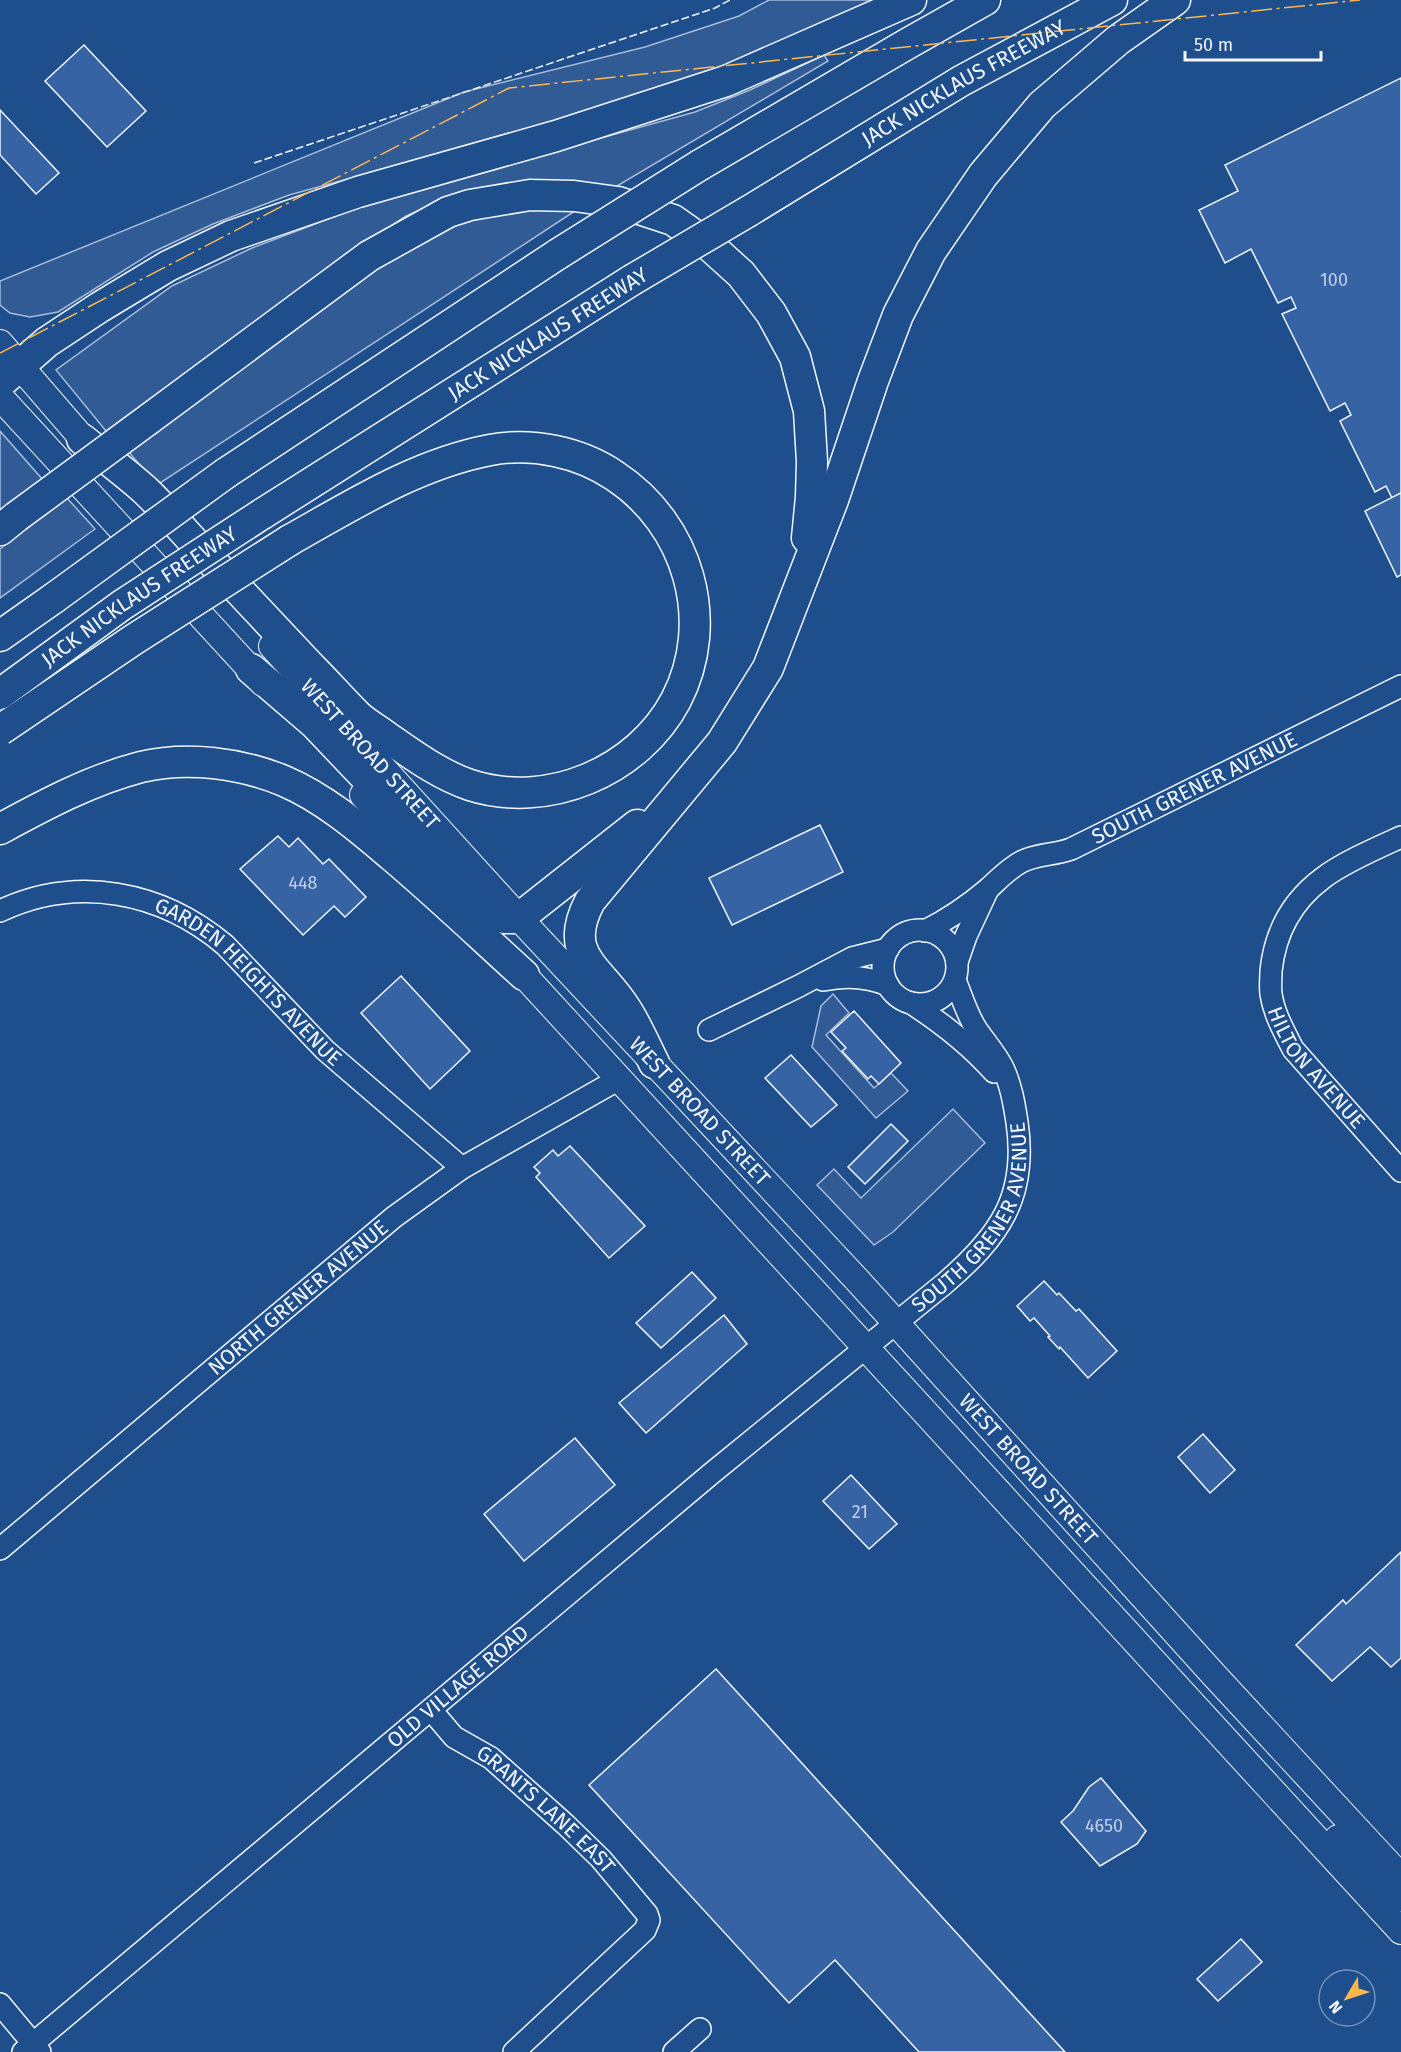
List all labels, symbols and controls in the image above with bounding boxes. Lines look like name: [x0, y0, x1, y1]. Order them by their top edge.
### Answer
street label: JACK NICKLAUS FREEWAY: [857, 14, 1071, 152]
scale bar: [1185, 24, 1322, 62]
text: 50 m: [1194, 34, 1233, 56]
street label: JACK NICKLAUS FREEWAY: [443, 262, 653, 406]
house number: 100: [1320, 269, 1348, 291]
street label: JACK NICKLAUS FREEWAY: [36, 521, 242, 672]
street label: WEST BROAD STREET: [295, 673, 445, 835]
street label: SOUTH GRENER AVENUE: [1087, 726, 1301, 850]
house number: 448: [288, 872, 318, 894]
street label: GARDEN HEIGHTS AVENUE: [151, 892, 347, 1072]
street label: HILTON AVENUE: [1262, 1003, 1371, 1134]
street label: WEST BROAD STREET: [624, 1031, 776, 1191]
street label: SOUTH GRENER AVENUE: [906, 1121, 1032, 1318]
street label: NORTH GRENER AVENUE: [203, 1215, 393, 1381]
street label: WEST BROAD STREET: [953, 1388, 1103, 1550]
house number: 21: [852, 1501, 868, 1523]
street label: OLD VILLAGE ROAD: [382, 1620, 534, 1754]
street label: GRANTS LANE EAST: [472, 1740, 621, 1879]
house number: 4650: [1085, 1815, 1123, 1837]
north arrow: [1317, 1968, 1377, 2028]
text: N: [1325, 1997, 1346, 2017]

